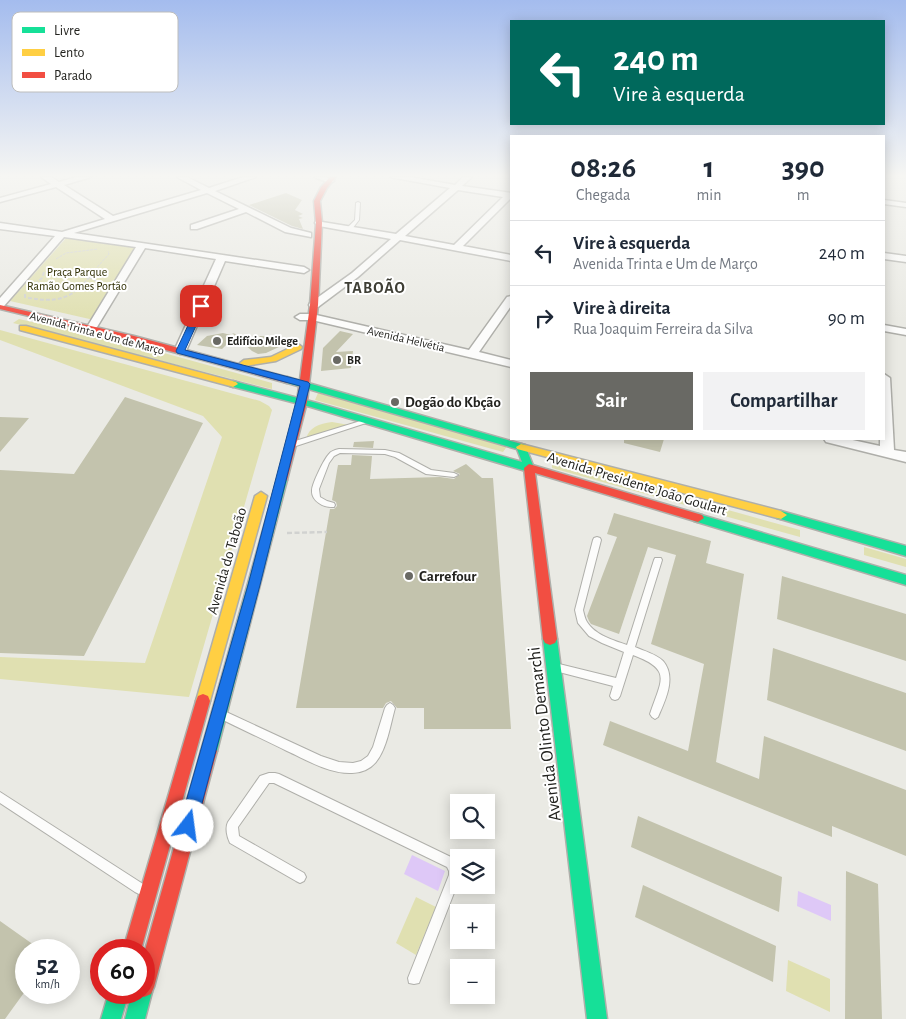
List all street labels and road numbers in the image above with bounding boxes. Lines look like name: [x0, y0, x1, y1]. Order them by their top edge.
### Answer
street label: Avenida Trinta e Um de Março: [28, 309, 166, 357]
street label: Avenida Helvétia: [366, 324, 446, 354]
street label: Avenida Presidente João Goulart: [545, 449, 729, 519]
street label: Avenida do Taboão: [205, 506, 249, 616]
street label: Avenida Olinto Demarchi: [525, 646, 565, 822]

